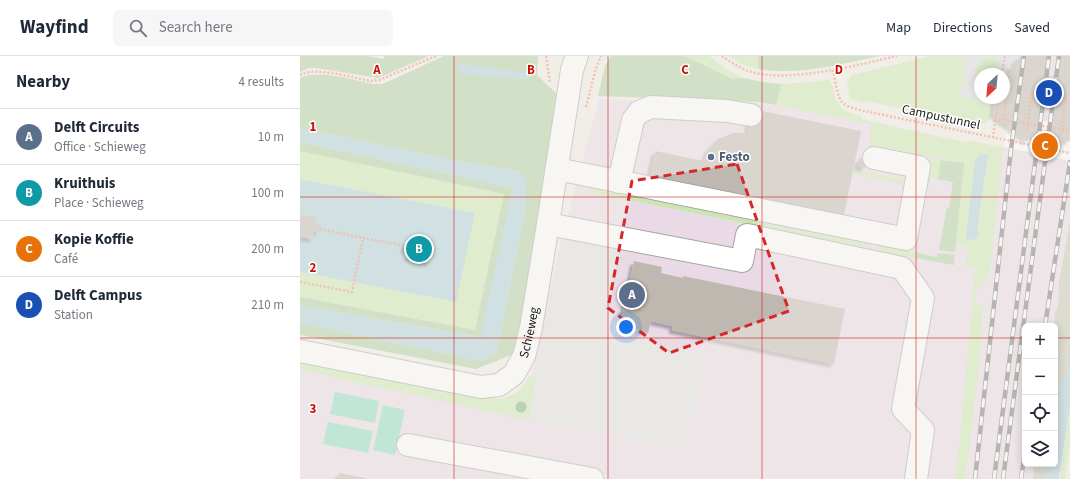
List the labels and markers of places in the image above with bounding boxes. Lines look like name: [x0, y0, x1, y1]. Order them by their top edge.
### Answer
pin: D: [1036, 78, 1062, 108]
pin: C: [1032, 131, 1058, 161]
place label: Festo: [719, 148, 750, 166]
marker: Festo: [706, 152, 716, 162]
pin: B: [406, 234, 432, 264]
pin: A: [619, 280, 645, 310]

